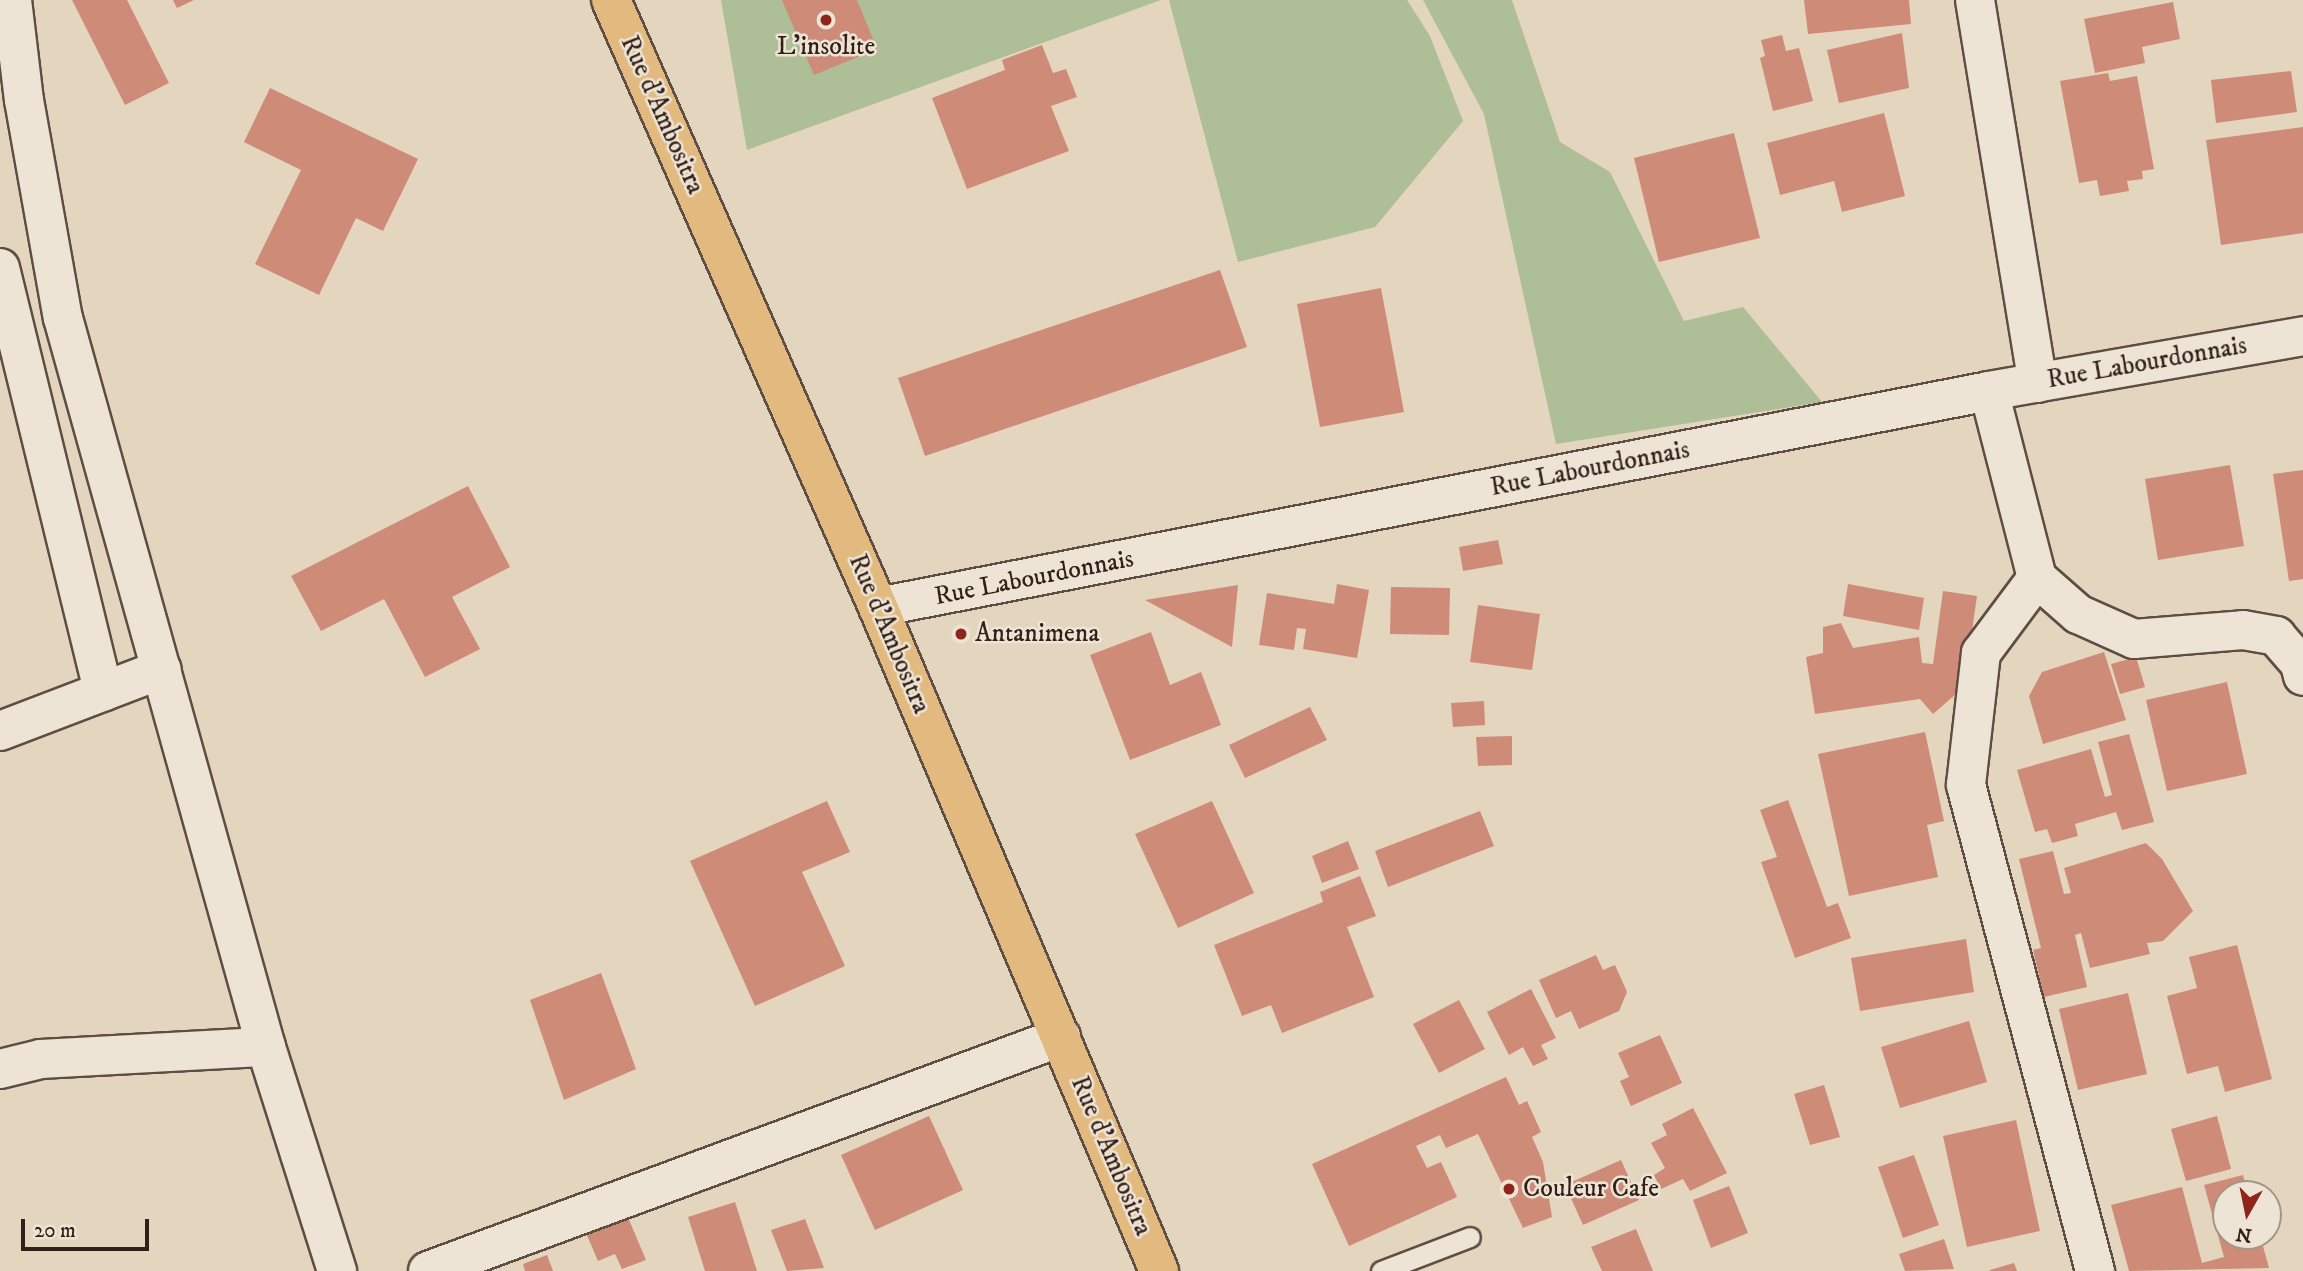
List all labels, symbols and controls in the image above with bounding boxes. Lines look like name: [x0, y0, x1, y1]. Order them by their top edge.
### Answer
marker: L'insolite: [818, 12, 834, 28]
street label: Rue d'Ambositra: [613, 31, 711, 199]
place label: L'insolite: [777, 31, 875, 63]
street label: Rue Labourdonnais: [2045, 330, 2249, 396]
street label: Rue Labourdonnais: [1488, 434, 1692, 504]
street label: Rue Labourdonnais: [932, 543, 1136, 613]
street label: Rue d'Ambositra: [841, 550, 937, 718]
place label: Antanimena: [975, 618, 1100, 650]
marker: Antanimena: [953, 626, 969, 642]
street label: Rue d'Ambositra: [1063, 1072, 1159, 1240]
place label: Couleur Cafe: [1523, 1173, 1659, 1205]
north arrow: [2212, 1180, 2282, 1250]
marker: Couleur Cafe: [1501, 1181, 1517, 1197]
scale bar: [24, 1204, 152, 1248]
text: 20 m: [34, 1218, 76, 1244]
text: N: [2234, 1222, 2253, 1247]

